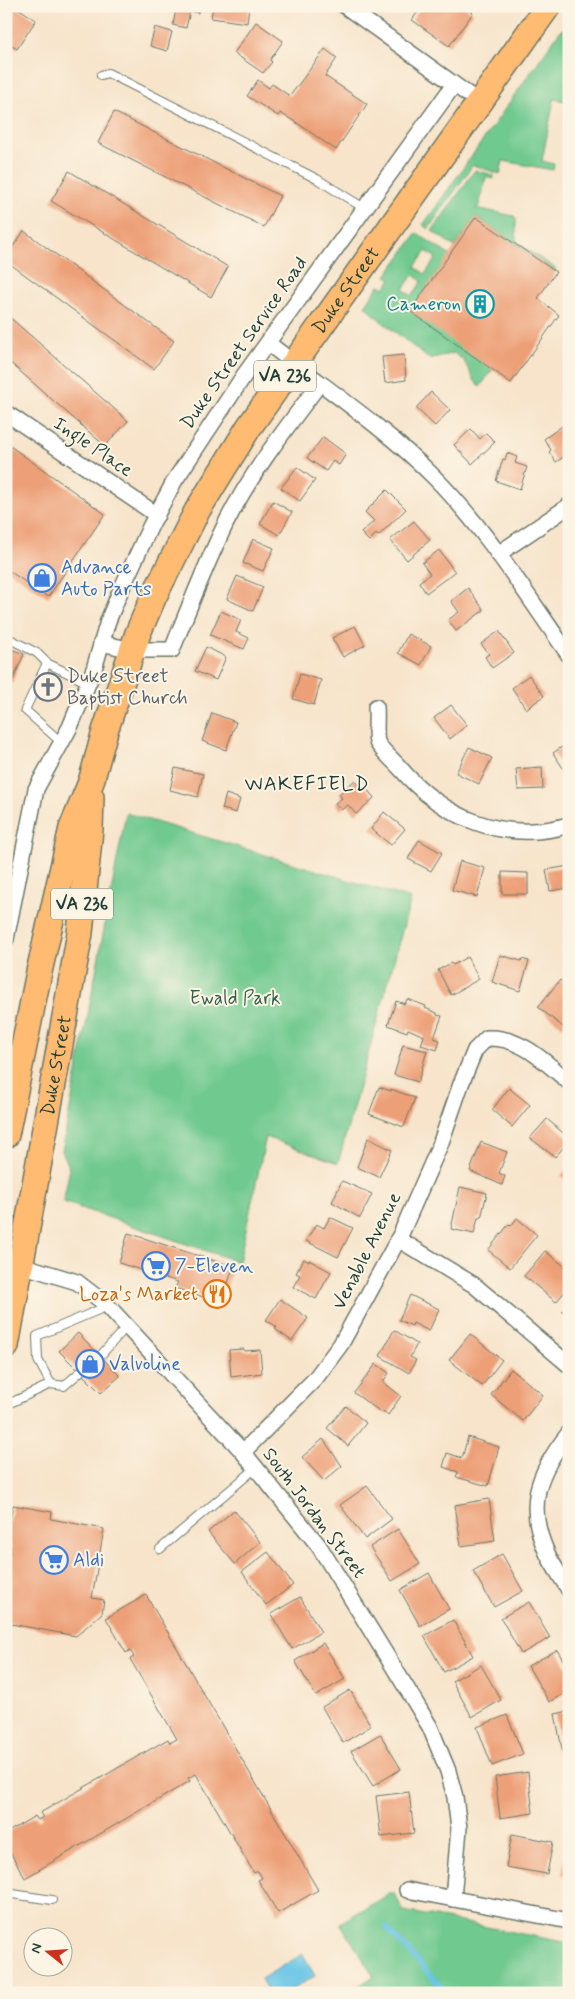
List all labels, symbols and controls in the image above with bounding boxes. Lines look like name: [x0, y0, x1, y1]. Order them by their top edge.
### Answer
street label: Duke Street: [306, 242, 386, 339]
street label: Duke Street Service Road: [175, 252, 313, 434]
building icon: Cameron: [465, 289, 495, 319]
place label: Cameron: [386, 292, 461, 317]
road number: VA 236: [254, 361, 316, 392]
street label: Ingle Place: [47, 411, 138, 485]
place label: Advance Auto Parts: [61, 555, 151, 602]
shop icon: Advance Auto Parts: [27, 563, 57, 593]
place label: Duke Street Baptist Church: [67, 664, 188, 711]
church icon: Duke Street Baptist Church: [33, 672, 63, 702]
district label: WAKEFIELD: [245, 771, 369, 798]
road number: VA 236: [51, 889, 113, 920]
park label: Ewald Park: [190, 986, 281, 1011]
street label: Duke Street: [35, 1013, 78, 1118]
street label: Venable Avenue: [327, 1188, 407, 1314]
supermarket icon: 7-Eleven: [141, 1251, 171, 1281]
place label: 7-Eleven: [175, 1254, 253, 1279]
restaurant icon: Loza's Market: [202, 1279, 232, 1309]
place label: Loza's Market: [79, 1282, 198, 1307]
shop icon: Valvoline: [75, 1349, 105, 1379]
place label: Valvoline: [109, 1352, 181, 1377]
street label: South Jordan Street: [257, 1443, 371, 1583]
supermarket icon: Aldi: [39, 1545, 69, 1575]
place label: Aldi: [73, 1548, 104, 1573]
north arrow: [22, 1926, 72, 1976]
text: N: [27, 1941, 46, 1956]

